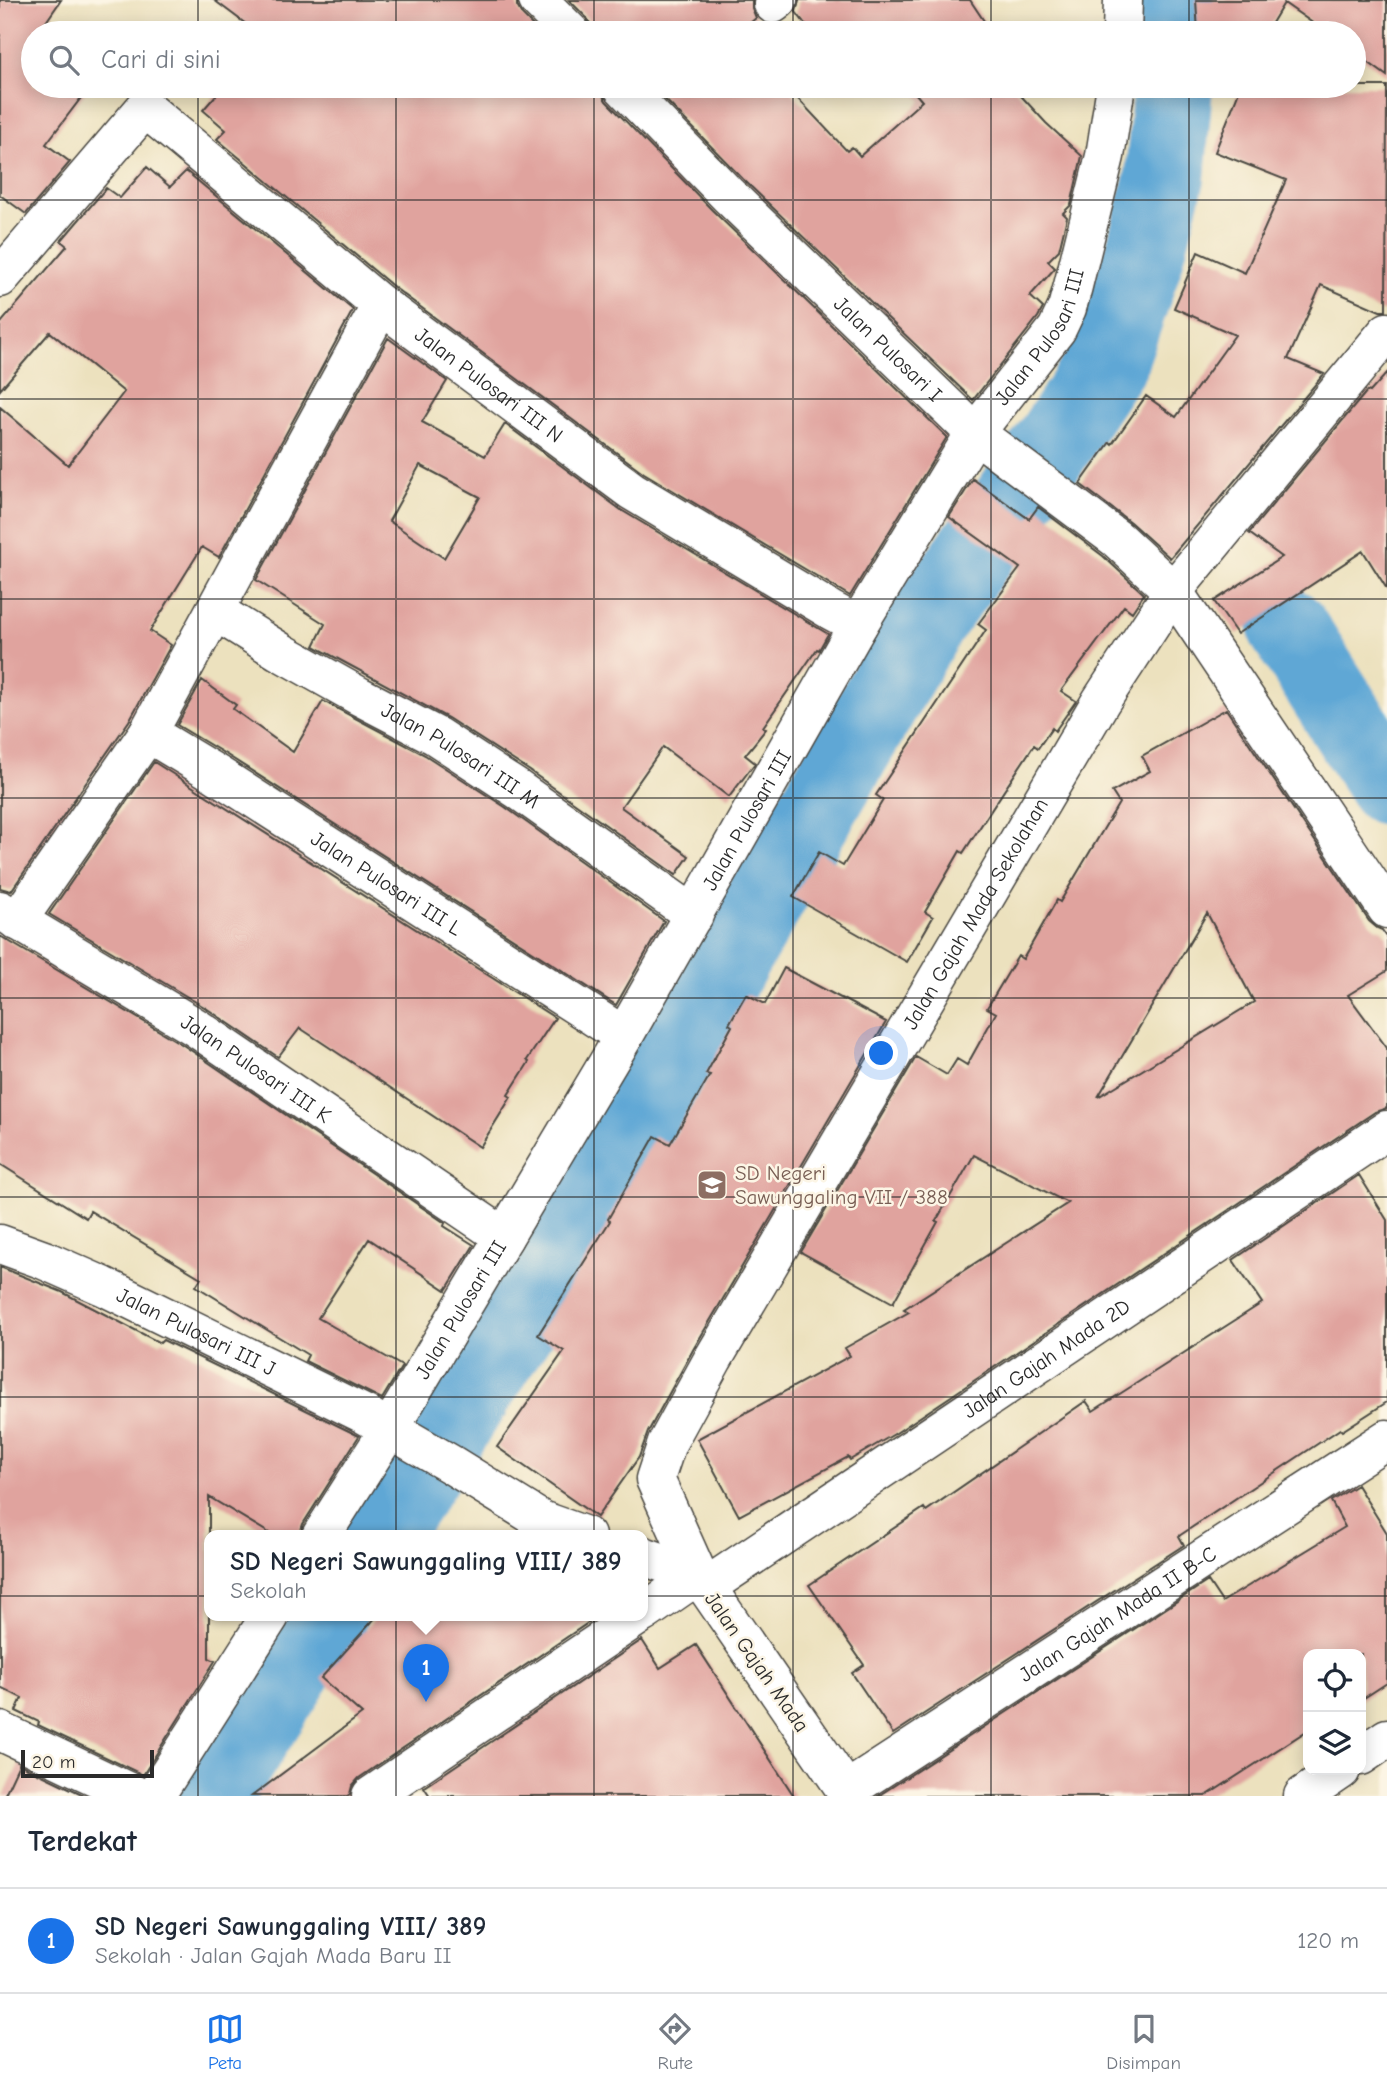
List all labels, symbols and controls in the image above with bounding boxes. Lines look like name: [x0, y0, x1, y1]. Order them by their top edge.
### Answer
search box: [21, 21, 1366, 98]
icon: search: [45, 41, 83, 79]
text: Cari di sini: [101, 45, 221, 75]
street label: Jalan Pulosari III: [990, 266, 1089, 410]
street label: Jalan Pulosari I: [829, 292, 947, 406]
street label: Jalan Pulosari III N: [410, 322, 567, 447]
street label: Jalan Pulosari III M: [377, 698, 544, 813]
street label: Jalan Pulosari III: [698, 746, 796, 894]
street label: Jalan Gajah Mada Sekolahan: [898, 794, 1053, 1034]
street label: Jalan Pulosari III L: [307, 826, 467, 941]
street label: Jalan Pulosari III K: [177, 1009, 335, 1128]
your location: [864, 1036, 898, 1070]
place label: SD Negeri Sawunggaling VII / 388: [735, 1161, 948, 1209]
school or university icon: SD Negeri Sawunggaling VII / 388: [695, 1168, 729, 1202]
street label: Jalan Pulosari III: [410, 1236, 511, 1383]
street label: Jalan Pulosari III J: [113, 1283, 279, 1381]
street label: Jalan Gajah Mada 2D: [958, 1294, 1135, 1423]
popup: [204, 1530, 648, 1621]
street label: Jalan Gajah Mada II B-C: [1015, 1542, 1221, 1687]
text: SD Negeri Sawunggaling VIII/ 389: [230, 1547, 622, 1577]
text: Sekolah: [230, 1577, 307, 1604]
street label: Jalan Gajah Mada: [700, 1588, 814, 1736]
pin: 1: [403, 1644, 449, 1702]
map controls: [1303, 1649, 1366, 1775]
button: locate: [1303, 1649, 1366, 1712]
button: layers: [1303, 1712, 1366, 1775]
scale bar: [21, 1747, 154, 1779]
text: 20 m: [32, 1751, 76, 1773]
text: Terdekat: [28, 1824, 137, 1859]
text: SD Negeri Sawunggaling VIII/ 389: [95, 1912, 486, 1942]
text: 1: [46, 1927, 56, 1954]
text: 120 m: [1297, 1927, 1359, 1954]
text: Sekolah · Jalan Gajah Mada Baru II: [95, 1942, 452, 1969]
tab: Peta: [206, 2010, 244, 2074]
tab: Rute: [656, 2010, 694, 2074]
tab: Disimpan: [1106, 2010, 1181, 2074]

